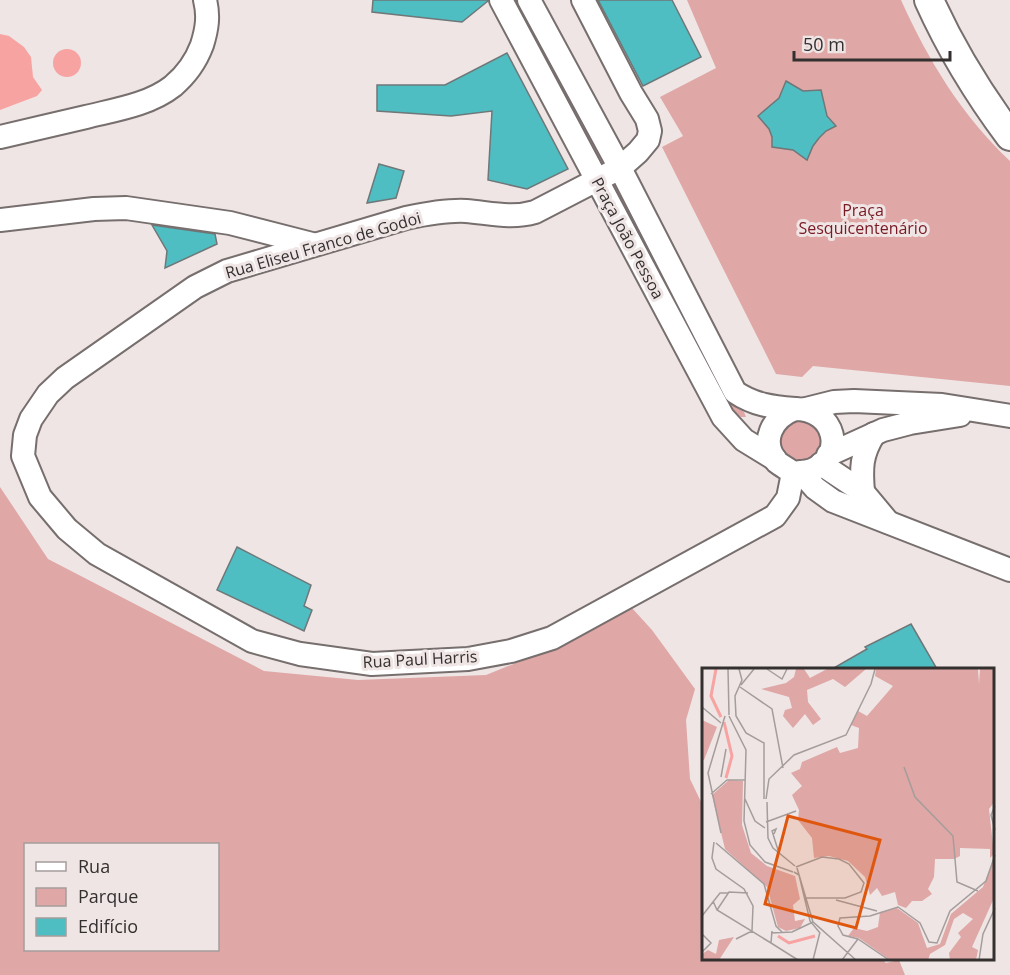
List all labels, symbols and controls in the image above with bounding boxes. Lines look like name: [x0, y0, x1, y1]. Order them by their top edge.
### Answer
scale bar: [794, 24, 950, 62]
text: 50 m: [803, 32, 845, 56]
street label: Praça João Pessoa: [587, 173, 669, 303]
park label: Praça Sesquicentenário: [798, 199, 928, 239]
street label: Rua Eliseu Franco de Godoi: [222, 206, 424, 284]
street label: Rua Paul Harris: [362, 645, 478, 673]
inset map: [702, 668, 995, 960]
legend: [24, 843, 219, 951]
text: Rua: [78, 854, 110, 878]
text: Parque: [78, 884, 138, 908]
text: Edifício: [78, 914, 138, 938]

